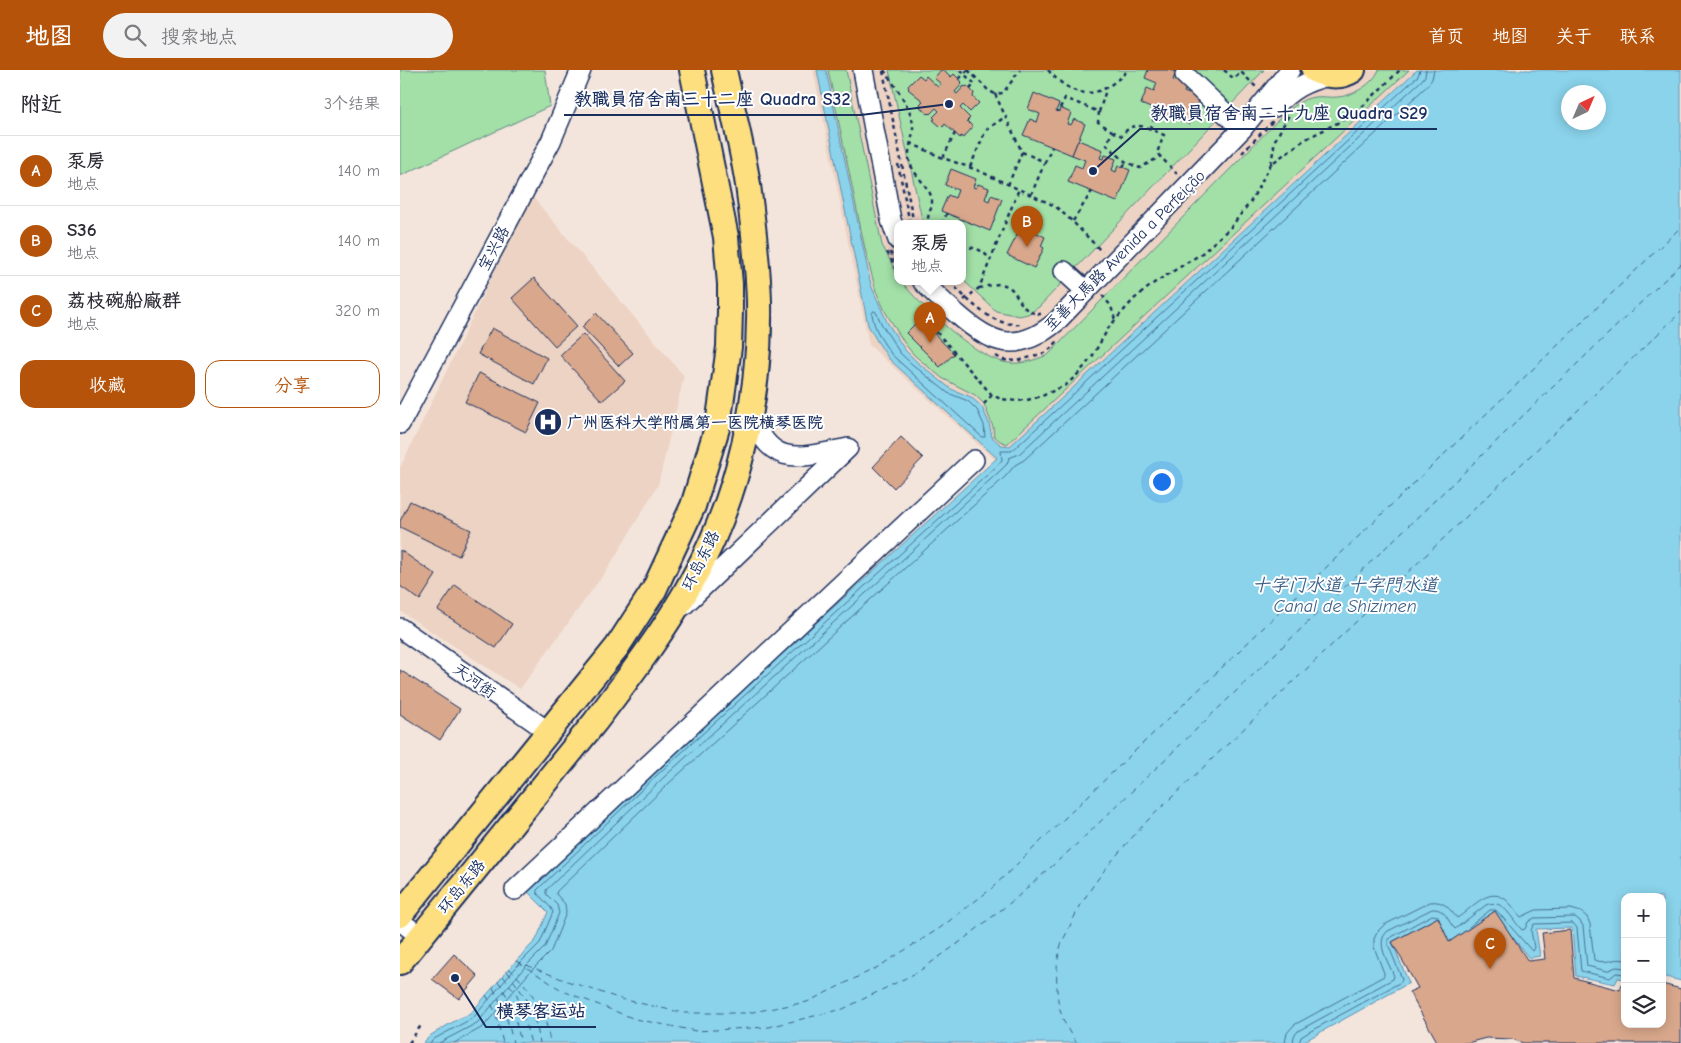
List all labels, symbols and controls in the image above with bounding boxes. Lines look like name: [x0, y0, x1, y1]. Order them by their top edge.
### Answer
search box: [103, 13, 453, 58]
icon: search: [121, 21, 149, 49]
text: 地图: [25, 22, 73, 50]
text: 搜索地点: [161, 26, 237, 48]
text: 首页: [1428, 26, 1464, 47]
text: 地图: [1492, 26, 1528, 47]
text: 关于: [1556, 26, 1592, 47]
text: 联系: [1620, 26, 1656, 47]
callout: 教職員宿舍南三十二座 Quadra S32: [564, 82, 861, 115]
north arrow: [1561, 85, 1606, 130]
text: 教職員宿舍南三十二座 Quadra S32: [574, 89, 850, 110]
text: 附近: [20, 92, 62, 116]
text: 3个结果: [324, 95, 380, 113]
callout: 教職員宿舍南二十九座 Quadra S29: [1140, 96, 1437, 129]
text: 教職員宿舍南二十九座 Quadra S29: [1150, 103, 1428, 124]
text: 泵房: [67, 150, 105, 172]
text: A: [32, 162, 40, 180]
text: 140 m: [338, 162, 380, 180]
street label: 至善大馬路 Avenida a Perfeição: [1041, 167, 1209, 335]
text: 地点: [67, 175, 99, 193]
pin: B: [1011, 206, 1043, 247]
text: S36: [67, 219, 97, 241]
popup: [894, 220, 966, 285]
street label: 宝兴路: [475, 223, 513, 274]
text: B: [31, 232, 41, 250]
text: 140 m: [338, 232, 380, 250]
text: 泵房: [911, 232, 949, 254]
text: 地点: [67, 244, 99, 262]
text: 地点: [911, 257, 943, 275]
text: 荔枝碗船廠群: [67, 290, 181, 312]
text: C: [31, 302, 41, 320]
text: 320 m: [335, 302, 380, 320]
pin: A: [914, 302, 946, 343]
text: 地点: [67, 315, 99, 333]
button: 收藏: [20, 360, 195, 408]
button: 分享: [205, 360, 380, 408]
hospital icon: 广州医科大学附属第一医院横琴医院: [533, 407, 563, 437]
place label: 广州医科大学附属第一医院横琴医院: [567, 414, 823, 432]
your location: [1149, 469, 1175, 495]
street label: 环岛东路: [679, 528, 723, 593]
water label: 十字门水道 十字門水道 Canal de Shizimen: [1252, 575, 1440, 617]
street label: 天河街: [450, 660, 499, 702]
street label: 环岛东路: [435, 856, 489, 917]
map controls: [1621, 893, 1666, 1028]
button: +: [1621, 893, 1666, 938]
pin: C: [1474, 928, 1506, 969]
button: −: [1621, 938, 1666, 983]
button: layers: [1621, 983, 1666, 1028]
callout: 横琴客运站: [486, 994, 596, 1027]
text: 横琴客运站: [496, 1001, 586, 1022]

